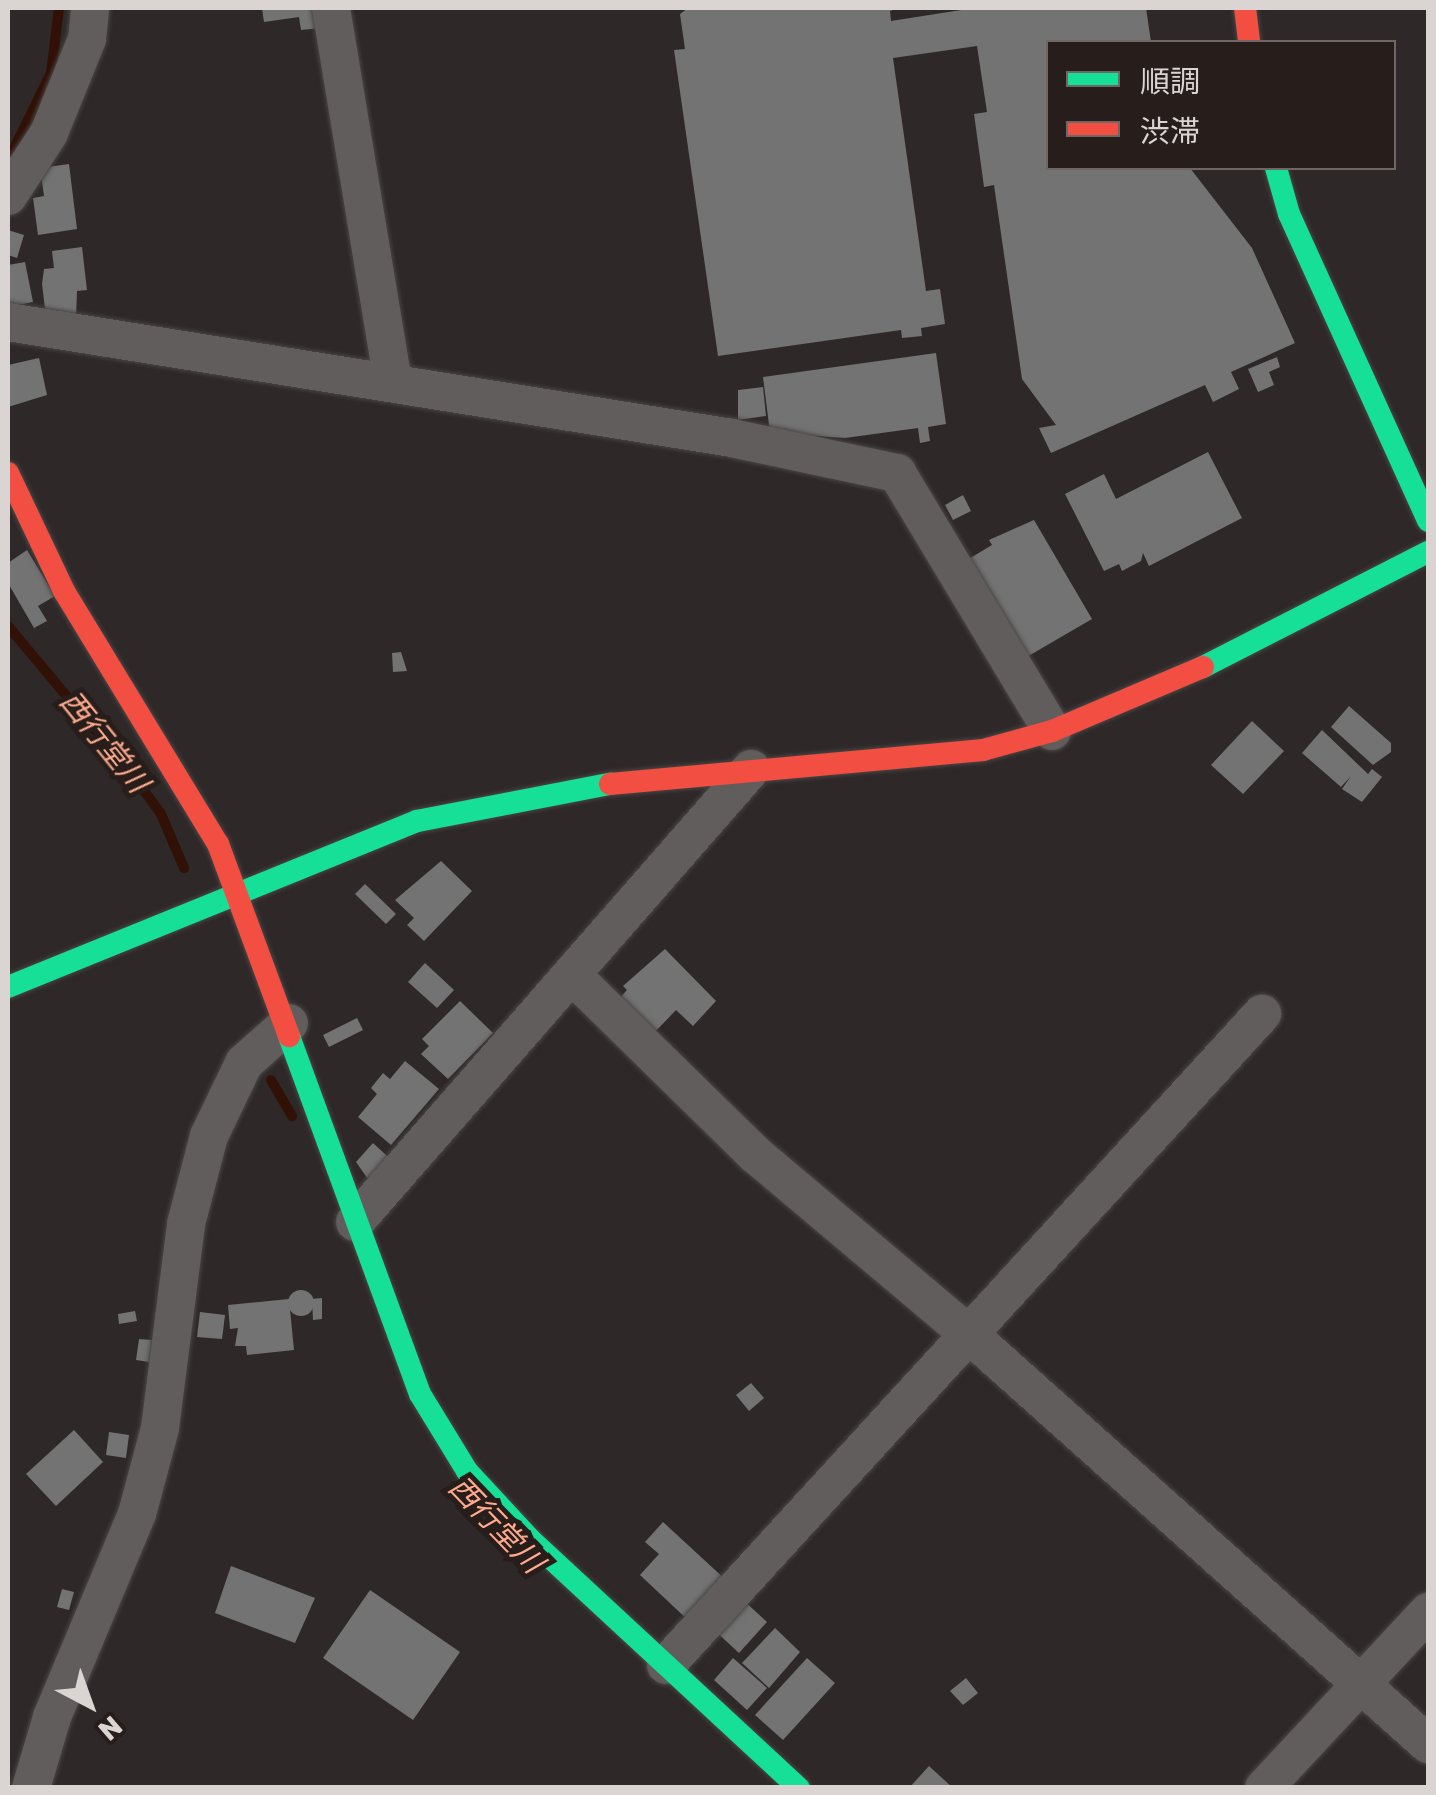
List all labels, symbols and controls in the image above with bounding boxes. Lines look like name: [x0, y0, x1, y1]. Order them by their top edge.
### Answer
legend: [1046, 40, 1396, 170]
text: 順調: [1140, 64, 1200, 100]
text: 渋滞: [1140, 114, 1200, 150]
water label: 西行堂川: [52, 684, 156, 800]
water label: 西行堂川: [441, 1469, 551, 1581]
north arrow: [40, 1655, 140, 1755]
text: N: [92, 1709, 128, 1747]

